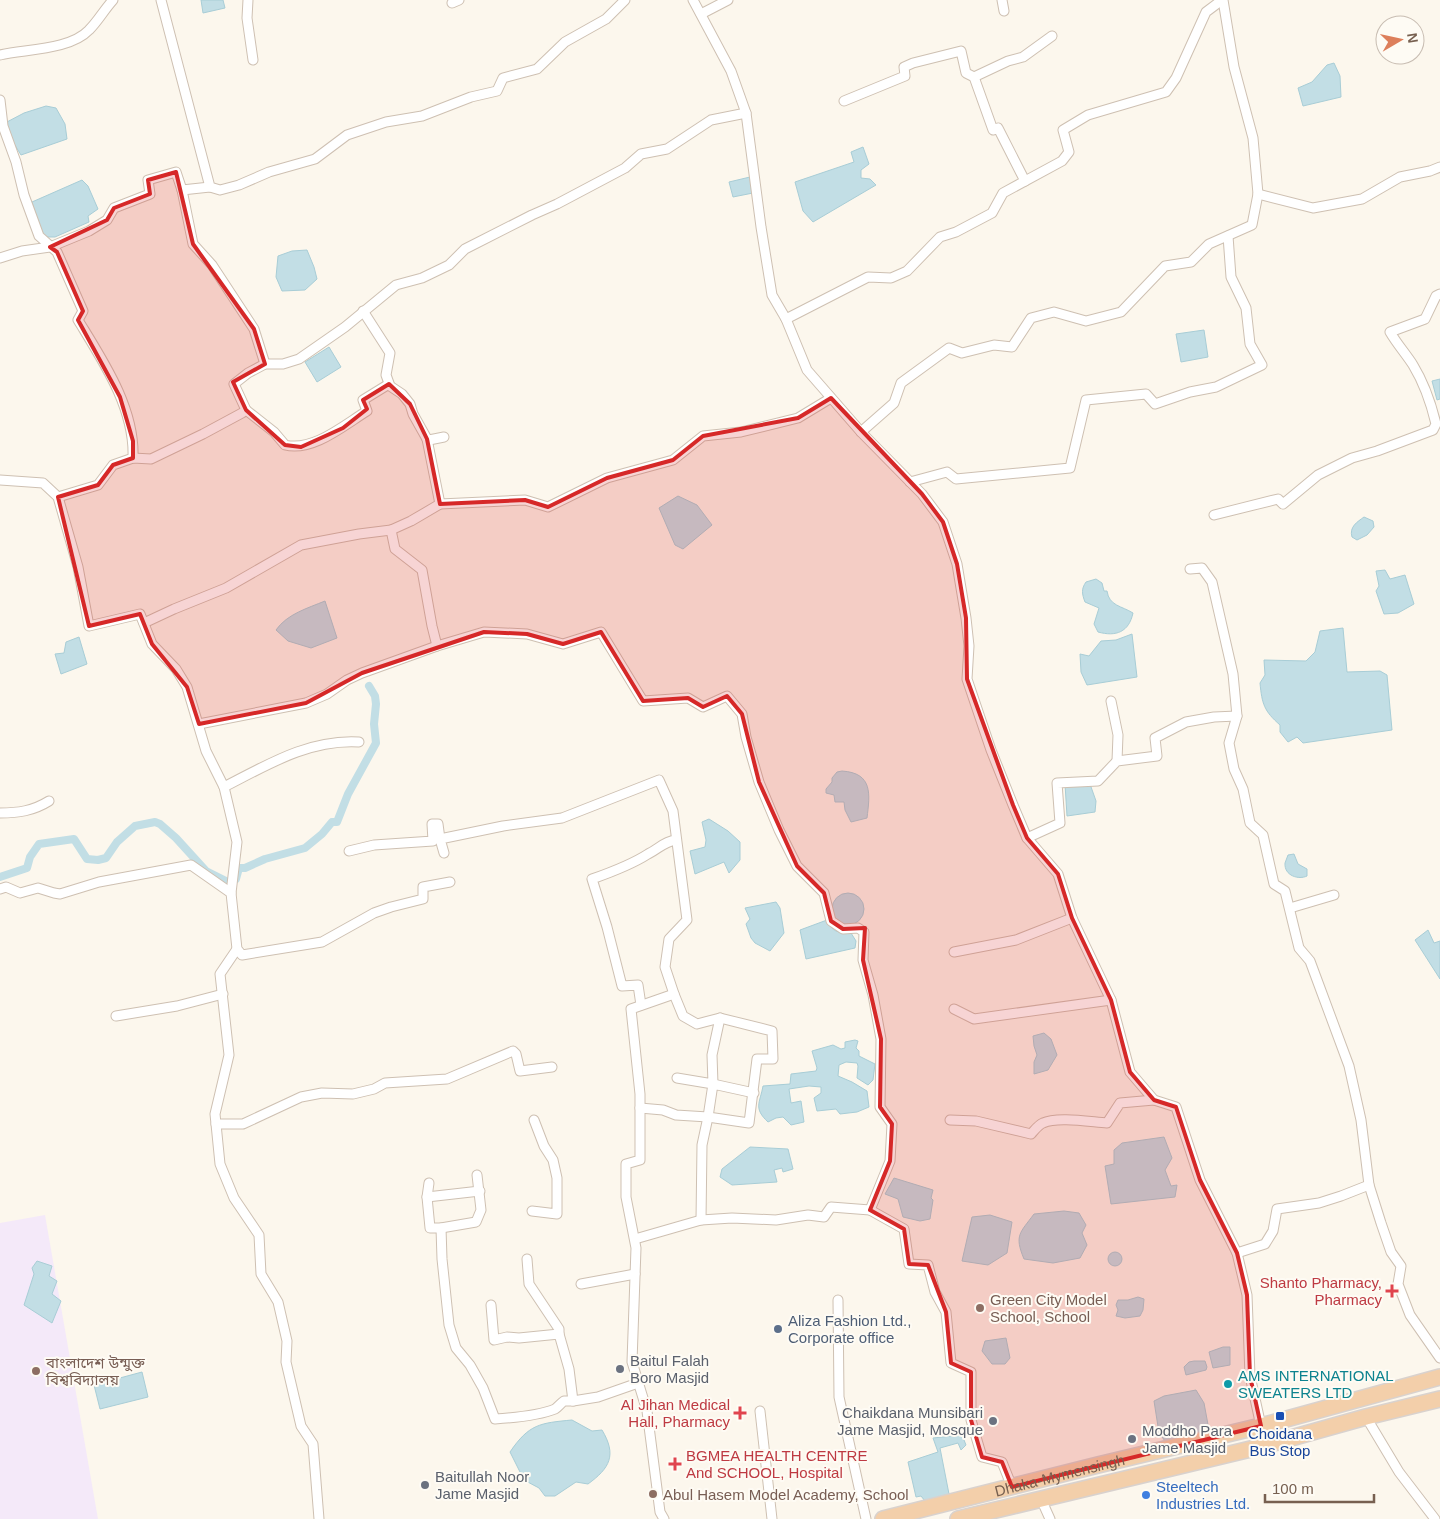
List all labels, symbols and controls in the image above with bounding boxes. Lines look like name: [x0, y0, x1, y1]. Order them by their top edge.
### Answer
north arrow: [1375, 15, 1425, 65]
text: N: [1404, 32, 1422, 44]
place label: Shanto Pharmacy, Pharmacy: [1260, 1274, 1382, 1308]
marker: Shanto Pharmacy, Pharmacy: [1386, 1285, 1398, 1297]
place label: Green City Model School, School: [990, 1291, 1107, 1325]
marker: Green City Model School, School: [974, 1302, 986, 1314]
place label: Aliza Fashion Ltd., Corporate office: [788, 1312, 911, 1346]
marker: Aliza Fashion Ltd., Corporate office: [772, 1323, 784, 1335]
place label: Baitul Falah Boro Masjid: [630, 1352, 709, 1386]
place label: বাংলাদেশ উন্মুক্ত বিশ্ববিদ্যালয়: [45, 1354, 146, 1388]
marker: Baitul Falah Boro Masjid: [614, 1363, 626, 1375]
marker: বাংলাদেশ উন্মুক্ত বিশ্ববিদ্যালয়: [30, 1365, 42, 1377]
place label: AMS INTERNATIONAL SWEATERS LTD: [1238, 1367, 1394, 1401]
marker: AMS INTERNATIONAL SWEATERS LTD: [1222, 1378, 1234, 1390]
place label: Al Jihan Medical Hall, Pharmacy: [621, 1396, 730, 1430]
place label: Chaikdana Munsibari Jame Masjid, Mosque: [837, 1404, 983, 1438]
marker: Al Jihan Medical Hall, Pharmacy: [734, 1407, 746, 1419]
marker: Choidana Bus Stop: [1274, 1410, 1286, 1422]
marker: Chaikdana Munsibari Jame Masjid, Mosque: [987, 1415, 999, 1427]
place label: Moddho Para Jame Masjid: [1142, 1422, 1233, 1456]
place label: Choidana Bus Stop: [1248, 1425, 1313, 1459]
marker: Moddho Para Jame Masjid: [1126, 1433, 1138, 1445]
place label: BGMEA HEALTH CENTRE And SCHOOL, Hospital: [686, 1447, 867, 1481]
street label: Dhaka-Mymensingh: [993, 1450, 1126, 1499]
marker: BGMEA HEALTH CENTRE And SCHOOL, Hospital: [668, 1457, 682, 1471]
place label: Baitullah Noor Jame Masjid: [435, 1468, 529, 1502]
scale bar: [1265, 1472, 1374, 1504]
place label: Steeltech Industries Ltd.: [1156, 1478, 1250, 1512]
marker: Baitullah Noor Jame Masjid: [419, 1479, 431, 1491]
text: 100 m: [1272, 1480, 1314, 1497]
place label: Abul Hasem Model Academy, School: [663, 1486, 909, 1503]
marker: Abul Hasem Model Academy, School: [647, 1488, 659, 1500]
marker: Steeltech Industries Ltd.: [1140, 1489, 1152, 1501]

